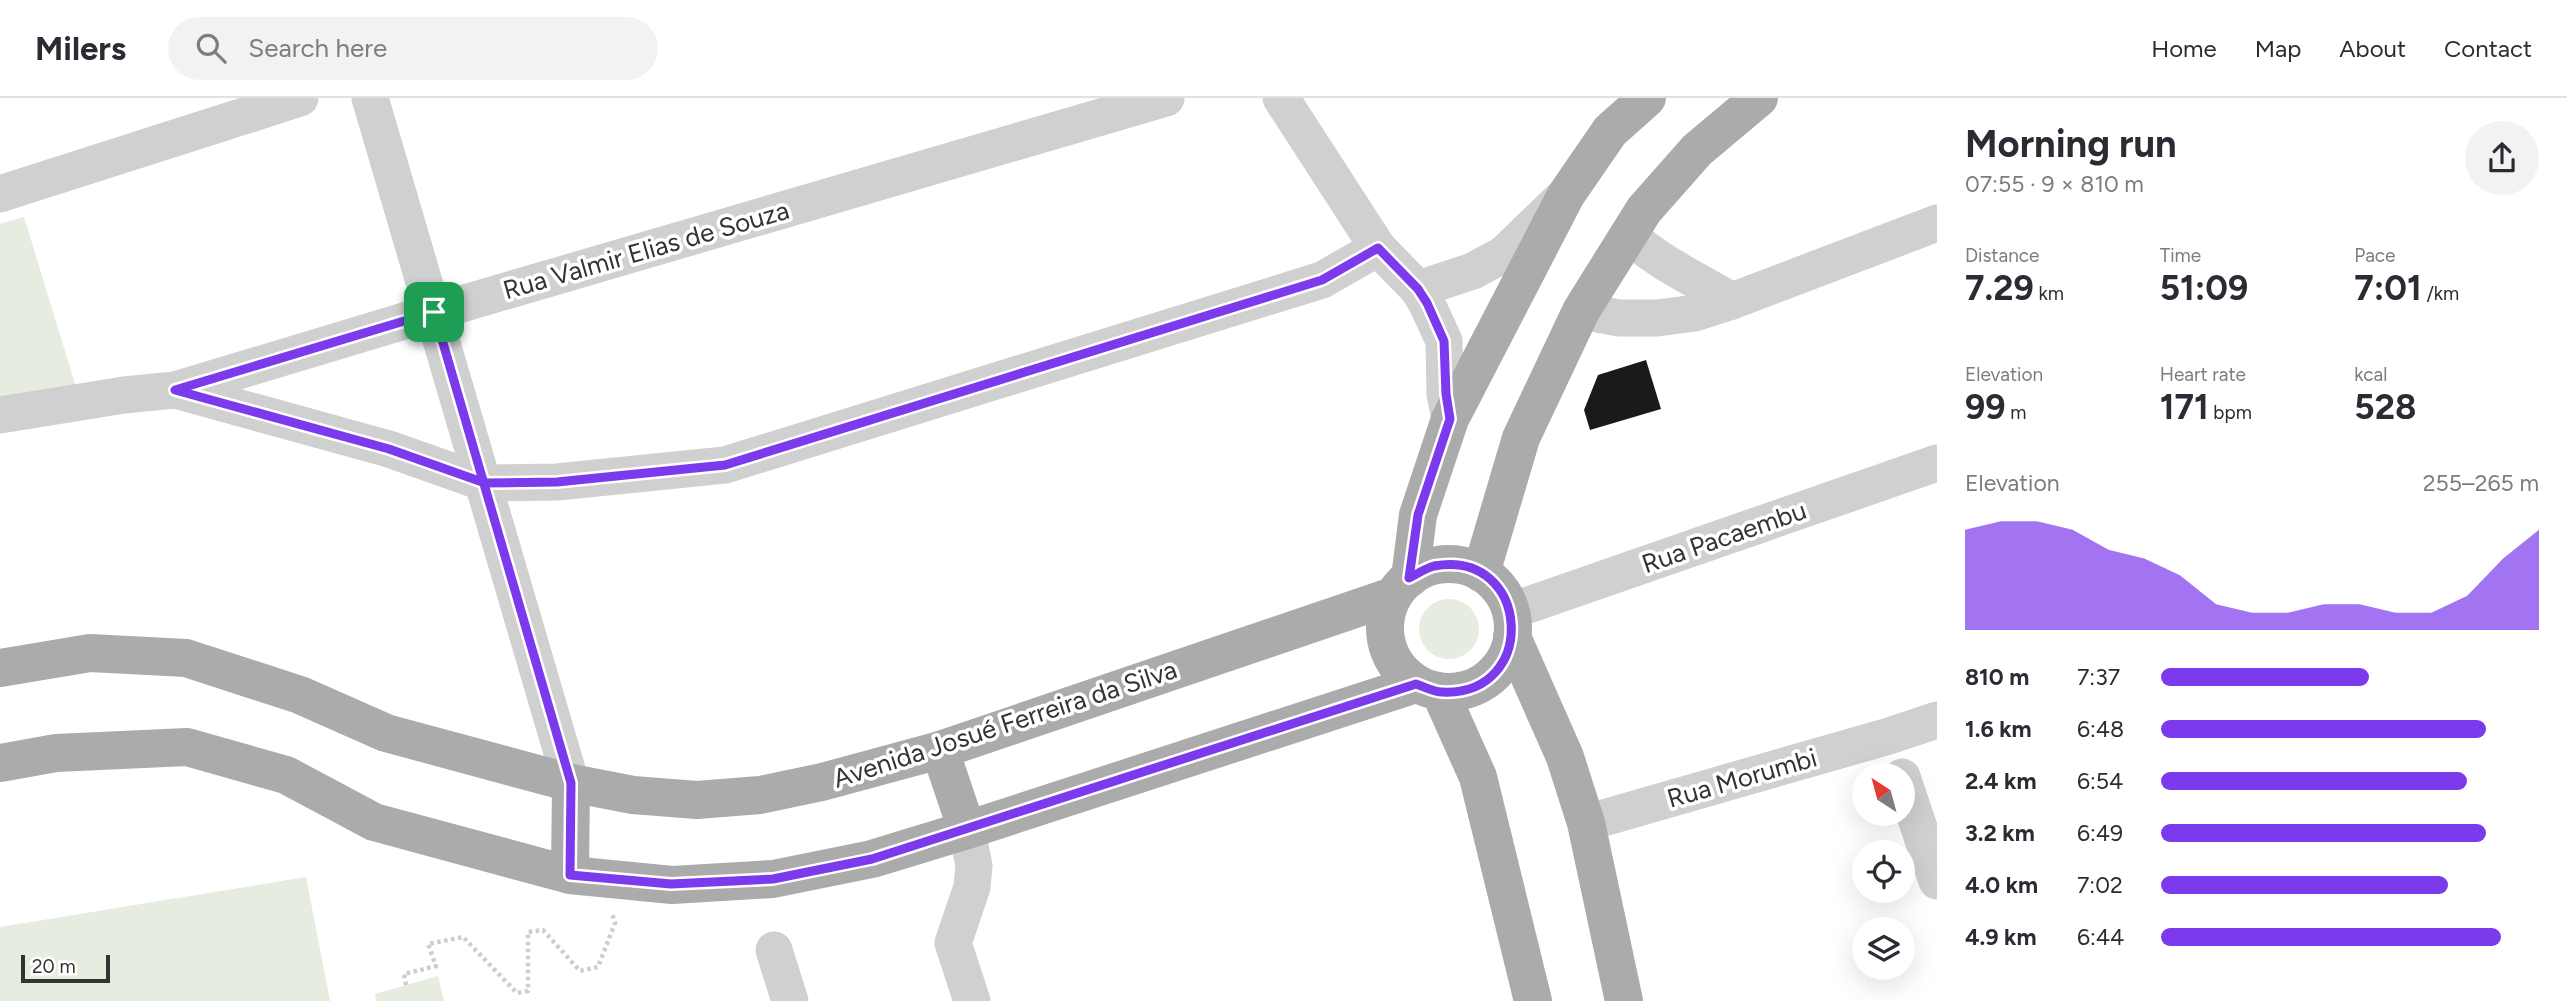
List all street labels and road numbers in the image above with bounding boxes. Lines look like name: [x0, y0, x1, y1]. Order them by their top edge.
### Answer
street label: Rua Valmir Elias de Souza: [499, 194, 793, 306]
street label: Rua Pacaembu: [1638, 494, 1810, 580]
street label: Avenida Josué Ferreira da Silva: [829, 653, 1181, 795]
street label: Rua Morumbi: [1663, 741, 1821, 815]

